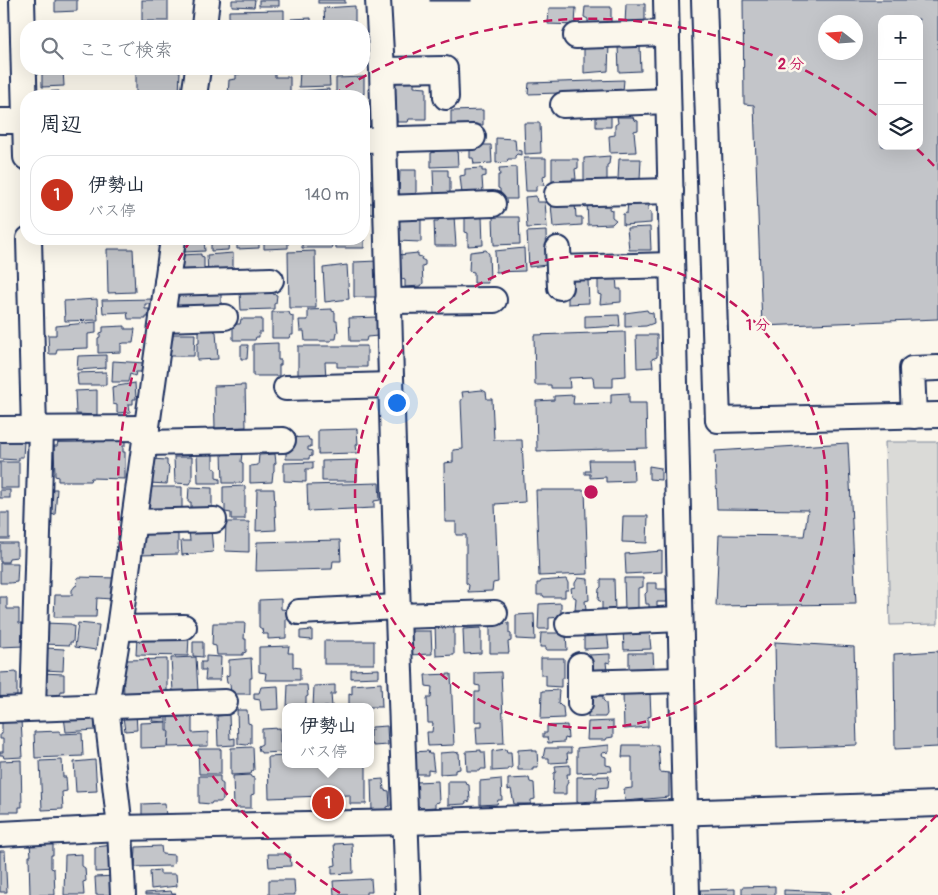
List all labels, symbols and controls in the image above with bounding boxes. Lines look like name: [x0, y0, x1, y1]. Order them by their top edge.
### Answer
north arrow: [818, 15, 863, 60]
map controls: [878, 15, 923, 150]
button: +: [878, 15, 923, 60]
search box: [20, 20, 370, 75]
icon: search: [38, 34, 66, 62]
text: ここで検索: [78, 38, 173, 62]
text: 2 分: [778, 55, 804, 74]
button: −: [878, 60, 923, 105]
button: layers: [878, 105, 923, 150]
text: 周辺: [40, 111, 82, 138]
text: 伊勢山: [88, 173, 145, 197]
text: 1: [54, 185, 60, 205]
text: 140 m: [305, 185, 349, 205]
text: バス停: [88, 201, 136, 221]
text: 1 分: [746, 316, 770, 335]
your location: [384, 390, 410, 416]
centre of rings: [582, 483, 600, 501]
popup: [282, 703, 374, 768]
text: 伊勢山: [299, 714, 357, 738]
text: バス停: [299, 742, 348, 762]
pin: 1: [312, 784, 344, 822]

